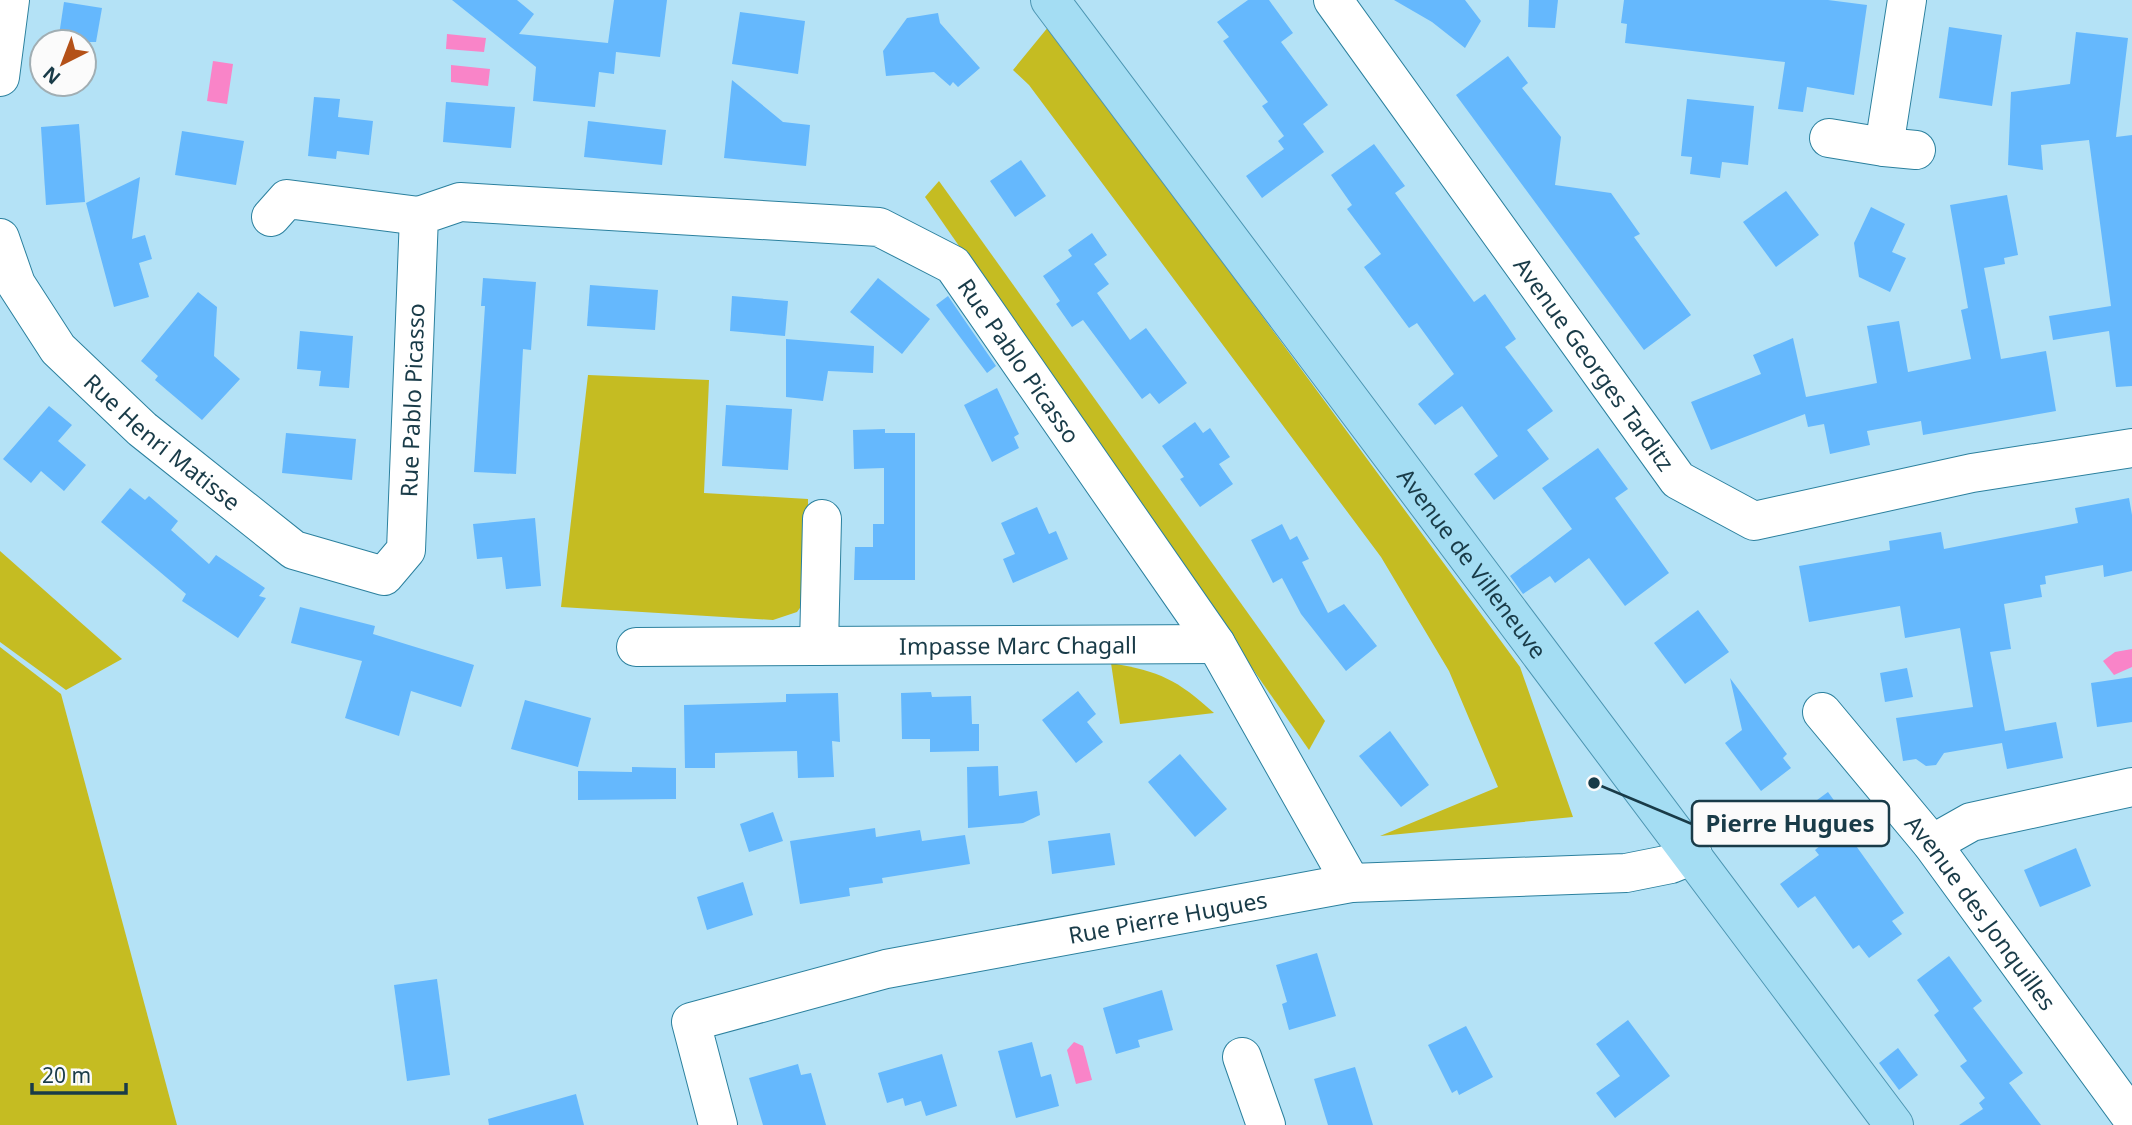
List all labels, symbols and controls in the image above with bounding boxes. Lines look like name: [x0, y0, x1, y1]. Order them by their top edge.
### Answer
north arrow: [28, 28, 98, 98]
text: N: [37, 61, 66, 90]
street label: Avenue Georges Tarditz: [1507, 251, 1682, 477]
street label: Rue Pablo Picasso: [951, 272, 1088, 449]
street label: Rue Pablo Picasso: [392, 303, 432, 498]
street label: Rue Henri Matisse: [77, 366, 247, 518]
street label: Avenue de Villeneuve: [1390, 461, 1554, 665]
street label: Impasse Marc Chagall: [899, 628, 1137, 662]
callout: Pierre Hugues: [1692, 801, 1889, 846]
text: Pierre Hugues: [1705, 806, 1875, 839]
street label: Avenue des Jonquilles: [1898, 808, 2064, 1017]
street label: Rue Pierre Hugues: [1066, 883, 1270, 951]
scale bar: [32, 1052, 126, 1096]
text: 20 m: [42, 1061, 91, 1089]

